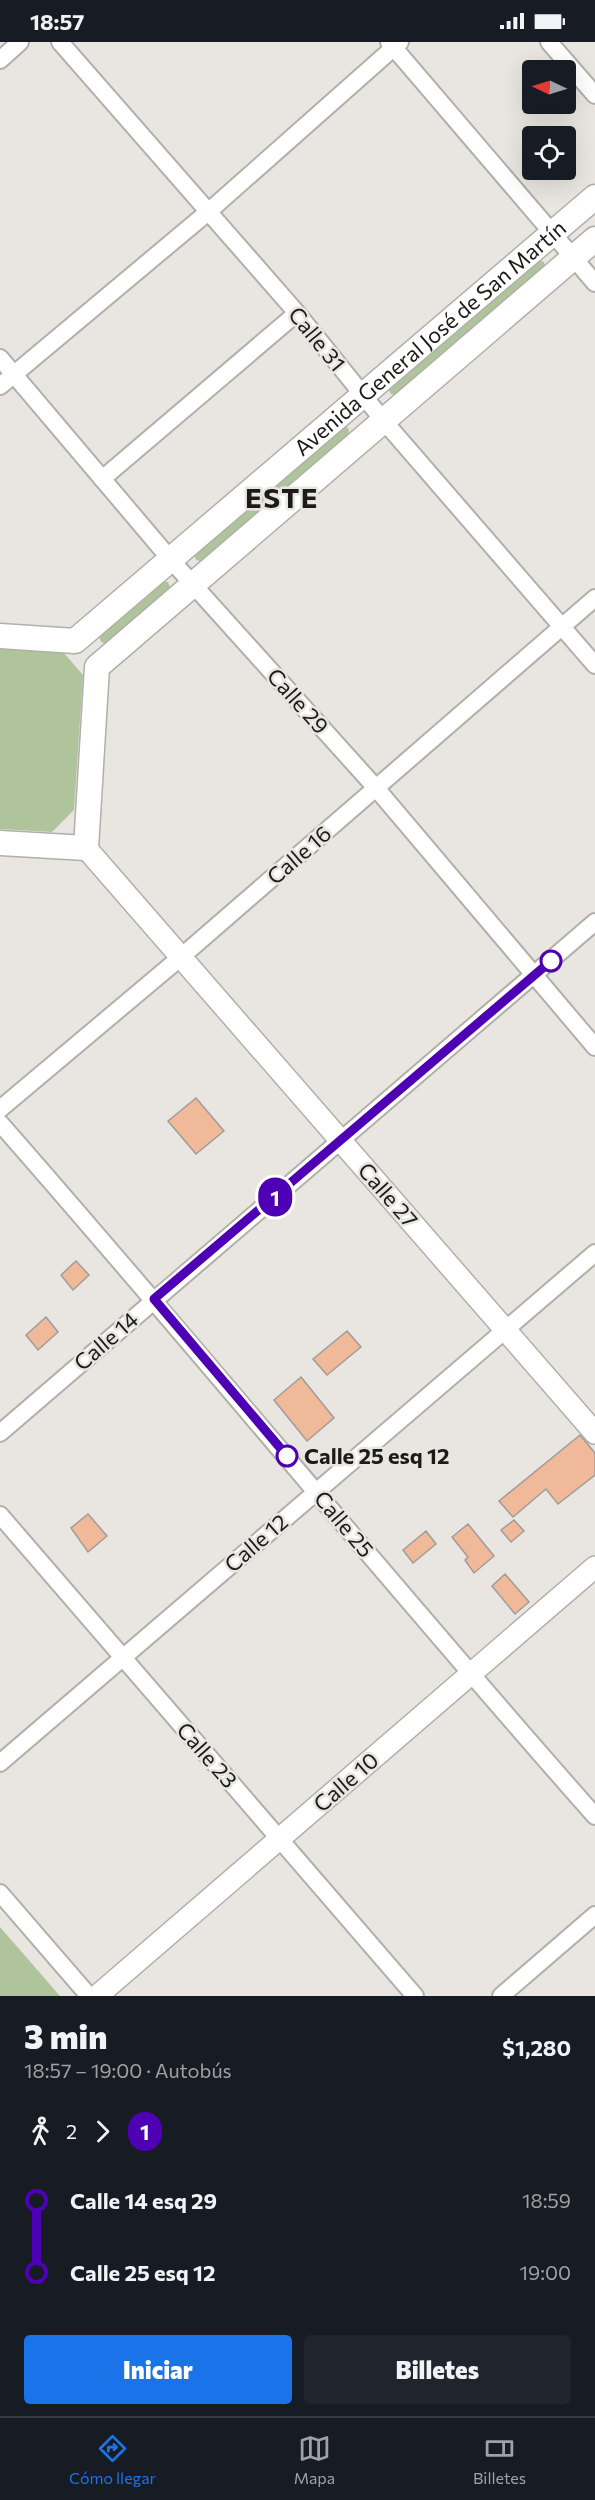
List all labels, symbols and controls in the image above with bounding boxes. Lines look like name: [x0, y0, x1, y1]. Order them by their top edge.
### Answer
text: 18:57: [30, 8, 84, 35]
north arrow: [522, 60, 576, 114]
map controls: [522, 60, 576, 180]
button: locate: [522, 126, 576, 180]
street label: Avenida General José de San Martín: [288, 214, 571, 461]
street label: Calle 31: [283, 301, 352, 377]
district label: ESTE: [245, 480, 319, 514]
street label: Calle 29: [262, 662, 335, 739]
street label: Calle 16: [261, 819, 336, 890]
unlabelled marker: [540, 950, 562, 972]
street label: Calle 27: [353, 1157, 424, 1233]
line badge: 1: [256, 1178, 294, 1216]
text: 1: [270, 1185, 280, 1210]
street label: Calle 14: [68, 1305, 143, 1376]
place label: Calle 25 esq 12: [304, 1442, 449, 1469]
marker: Calle 25 esq 12: [276, 1445, 298, 1467]
street label: Calle 25: [309, 1485, 380, 1562]
street label: Calle 12: [218, 1508, 293, 1577]
street label: Calle 23: [171, 1716, 243, 1793]
street label: Calle 10: [308, 1746, 384, 1817]
text: 3 min: [24, 2015, 107, 2056]
text: $1,280: [502, 2034, 571, 2061]
text: 18:57 – 19:00 · Autobús: [24, 2058, 232, 2082]
icon: walk: [24, 2115, 57, 2148]
icon: forward: [86, 2115, 119, 2148]
text: 2: [66, 2119, 77, 2143]
text: 1: [140, 2119, 150, 2144]
text: Calle 14 esq 29: [70, 2187, 217, 2214]
text: 18:59: [522, 2188, 571, 2212]
text: Calle 25 esq 12: [70, 2259, 215, 2286]
text: 19:00: [519, 2260, 571, 2284]
button: Iniciar: [24, 2335, 292, 2404]
button: Billetes: [304, 2335, 571, 2404]
tab: Cómo llegar: [69, 2432, 156, 2487]
tab: Mapa: [294, 2432, 335, 2487]
tab: Billetes: [473, 2432, 526, 2487]

